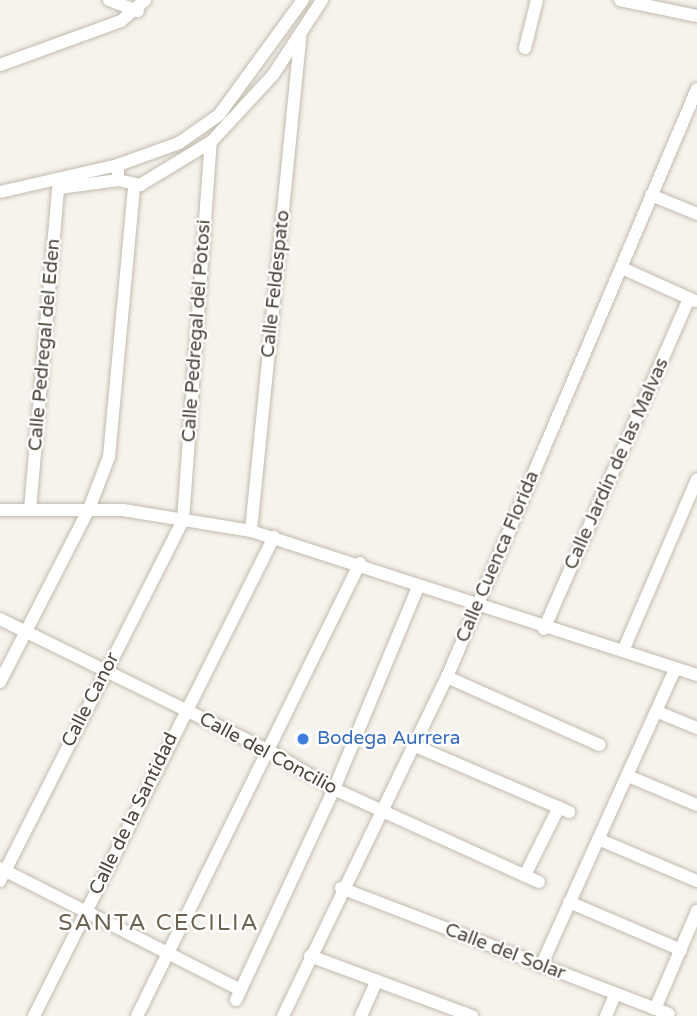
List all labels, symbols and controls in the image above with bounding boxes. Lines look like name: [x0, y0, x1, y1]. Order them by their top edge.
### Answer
street label: Calle Feldespato: [257, 209, 295, 359]
street label: Calle Pedregal del Potosi: [178, 219, 216, 443]
street label: Calle Pedregal del Eden: [24, 238, 66, 452]
street label: Calle Jardín de las Malvas: [560, 355, 674, 573]
street label: Calle Cuenca Florida: [452, 468, 544, 646]
street label: Calle Canor: [57, 649, 125, 751]
street label: Calle del Concilio: [195, 708, 341, 800]
place label: Bodega Aurrera: [317, 728, 460, 750]
street label: Calle de la Santidad: [85, 729, 183, 899]
marker: Bodega Aurrera: [295, 731, 311, 747]
district label: SANTA CECILIA: [60, 909, 258, 937]
street label: Calle del Solar: [441, 919, 569, 985]

